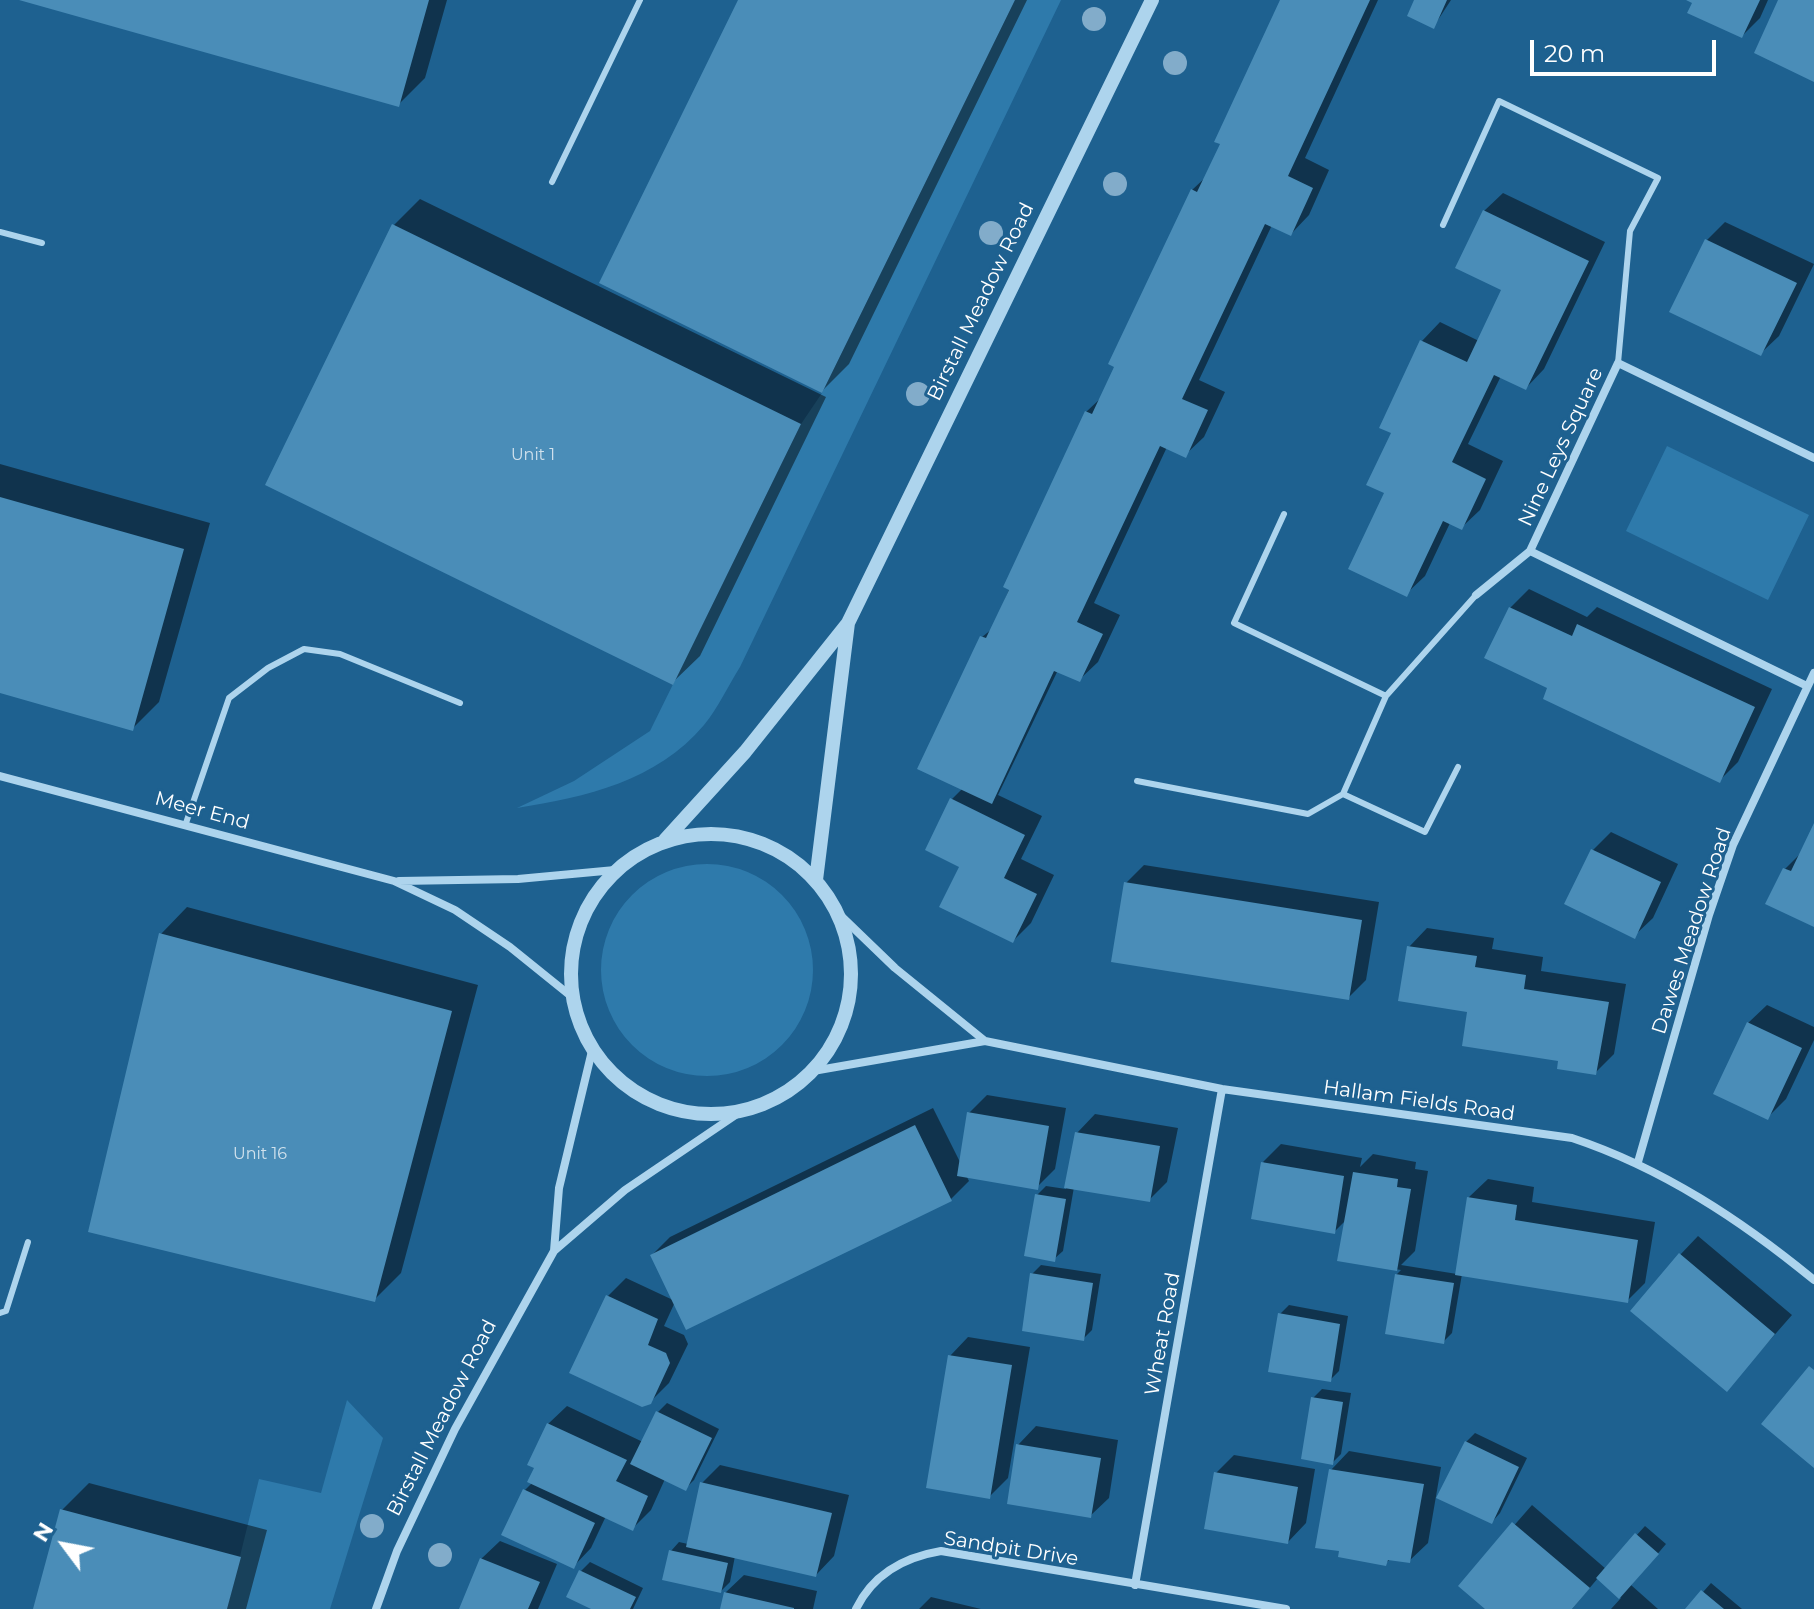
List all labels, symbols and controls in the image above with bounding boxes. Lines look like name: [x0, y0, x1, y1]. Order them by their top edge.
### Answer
scale bar: [1534, 24, 1720, 74]
text: 20 m: [1544, 39, 1605, 68]
street label: Birstall Meadow Road: [923, 199, 1039, 405]
street label: Nine Leys Square: [1514, 364, 1608, 530]
house number: Unit 1: [511, 445, 555, 465]
street label: Meer End: [152, 787, 252, 835]
street label: Dawes Meadow Road: [1647, 825, 1737, 1037]
street label: Hallam Fields Road: [1322, 1076, 1516, 1126]
house number: Unit 16: [233, 1144, 287, 1164]
street label: Wheat Road: [1140, 1271, 1186, 1397]
street label: Birstall Meadow Road: [382, 1316, 502, 1520]
north arrow: [24, 1505, 104, 1585]
text: N: [27, 1517, 59, 1547]
street label: Sandpit Drive: [942, 1527, 1080, 1571]

